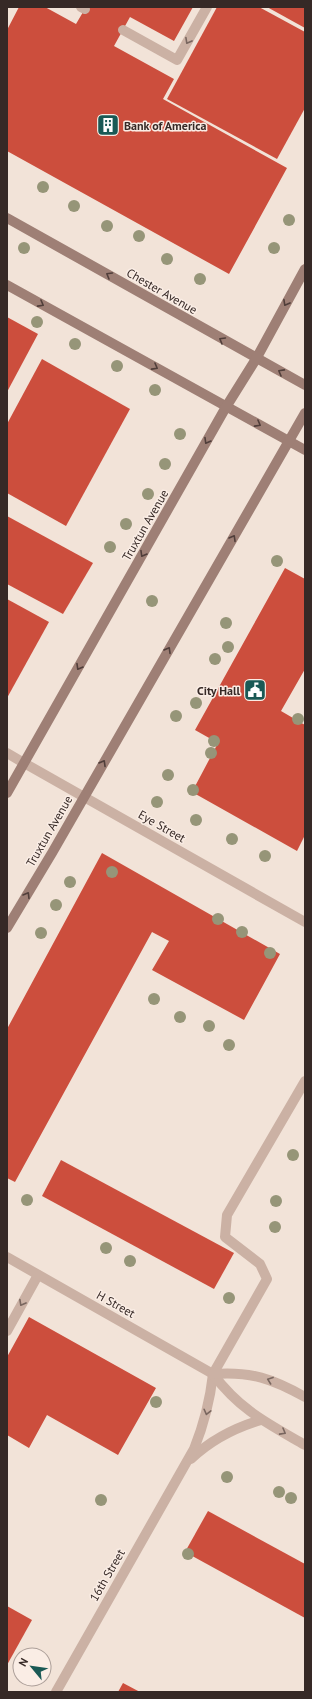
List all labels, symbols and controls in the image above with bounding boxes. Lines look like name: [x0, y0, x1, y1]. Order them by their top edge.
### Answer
one-way arrow: [185, 37, 192, 44]
building icon: Bank of America: [95, 112, 121, 138]
place label: Bank of America: [124, 118, 207, 133]
street label: Chester Avenue: [124, 265, 200, 317]
one-way arrow: [106, 273, 113, 280]
one-way arrow: [37, 299, 44, 306]
one-way arrow: [284, 299, 291, 306]
one-way arrow: [219, 337, 226, 344]
one-way arrow: [151, 362, 158, 369]
one-way arrow: [277, 369, 285, 377]
one-way arrow: [254, 420, 261, 427]
one-way arrow: [204, 437, 212, 444]
street label: Truxtun Avenue: [119, 487, 171, 563]
one-way arrow: [229, 535, 236, 542]
one-way arrow: [140, 550, 147, 557]
one-way arrow: [164, 647, 171, 654]
one-way arrow: [76, 663, 83, 670]
public building icon: City Hall: [242, 677, 268, 703]
place label: City Hall: [197, 683, 240, 698]
one-way arrow: [99, 760, 106, 767]
street label: Truxtun Avenue: [23, 793, 75, 869]
street label: Eye Street: [136, 807, 188, 845]
one-way arrow: [23, 892, 30, 899]
street label: H Street: [94, 1287, 138, 1321]
one-way arrow: [20, 1299, 27, 1306]
one-way arrow: [267, 1376, 274, 1384]
one-way arrow: [203, 1409, 212, 1416]
one-way arrow: [279, 1428, 286, 1435]
street label: 16th Street: [86, 1546, 128, 1604]
north arrow: [12, 1647, 52, 1687]
text: N: [15, 1656, 31, 1669]

